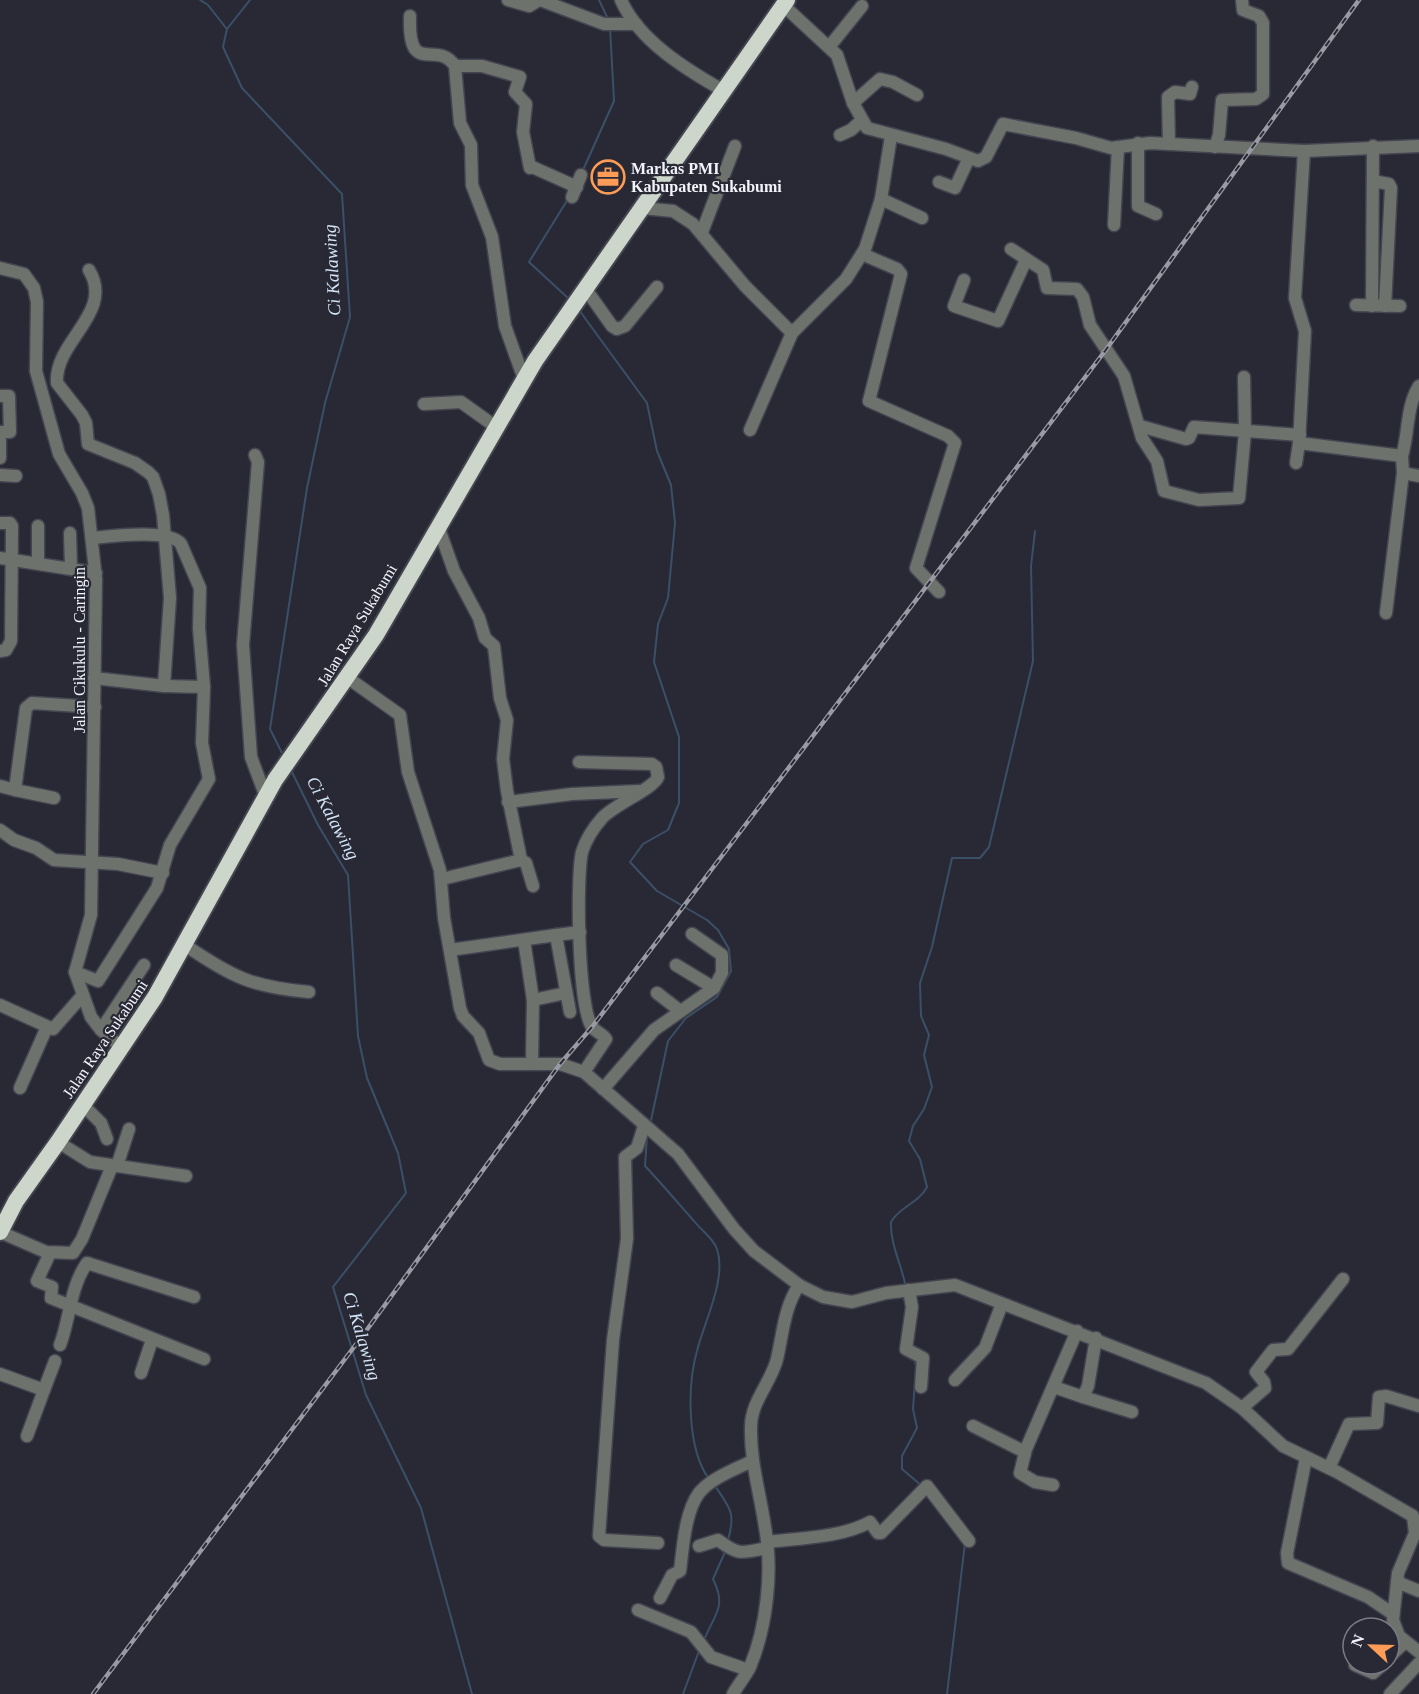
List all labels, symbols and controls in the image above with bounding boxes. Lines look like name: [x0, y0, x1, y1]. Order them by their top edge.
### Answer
office icon: Markas PMI Kabupaten Sukabumi: [590, 159, 626, 195]
place label: Markas PMI Kabupaten Sukabumi: [631, 160, 782, 196]
water label: Ci Kalawing: [320, 224, 344, 316]
street label: Jalan Raya Sukabumi: [314, 561, 401, 689]
street label: Jalan Cikukulu - Caringin: [71, 567, 89, 733]
water label: Ci Kalawing: [303, 773, 363, 863]
street label: Jalan Raya Sukabumi: [59, 976, 152, 1102]
water label: Ci Kalawing: [339, 1289, 385, 1383]
north arrow: [1341, 1616, 1401, 1676]
text: N: [1348, 1632, 1368, 1649]

